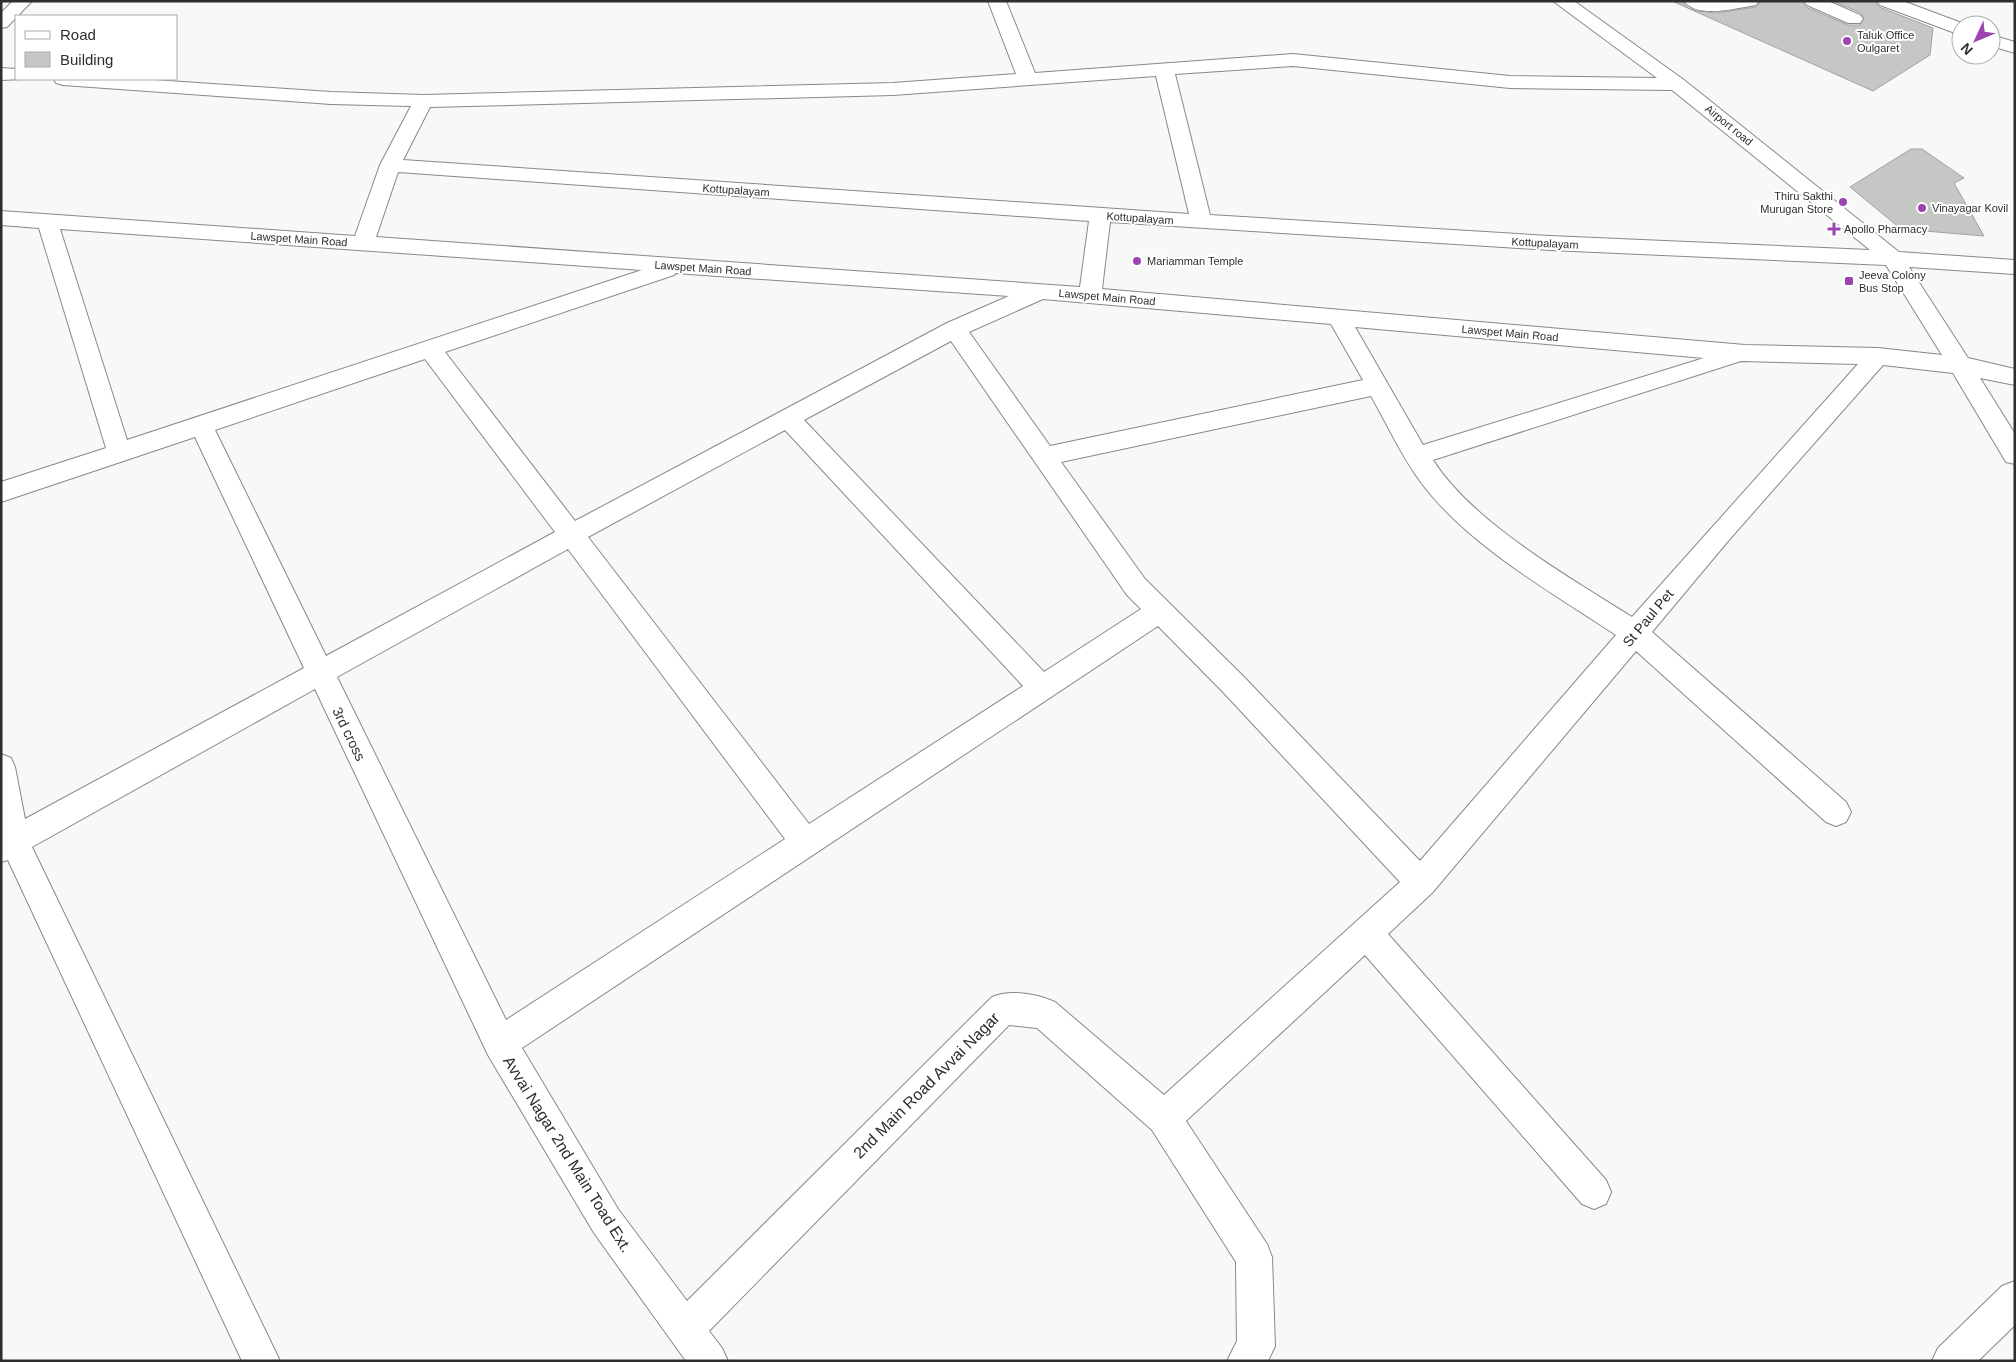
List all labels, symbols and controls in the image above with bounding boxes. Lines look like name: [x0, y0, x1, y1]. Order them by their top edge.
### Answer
legend: [15, 15, 178, 80]
north arrow: [1951, 15, 2001, 65]
text: Road: [60, 26, 96, 43]
place label: Taluk Office Oulgaret: [1857, 29, 1914, 54]
marker: Taluk Office Oulgaret: [1841, 35, 1853, 47]
text: N: [1957, 40, 1976, 58]
text: Building: [60, 51, 113, 68]
street label: Airport road: [1703, 102, 1755, 148]
street label: Kottupalayam: [702, 182, 770, 198]
place label: Thiru Sakthi Murugan Store: [1760, 190, 1833, 215]
marker: Thiru Sakthi Murugan Store: [1837, 196, 1849, 208]
marker: Vinayagar Kovil: [1916, 202, 1928, 214]
place label: Vinayagar Kovil: [1932, 202, 2008, 214]
street label: Kottupalayam: [1106, 210, 1174, 226]
marker: Apollo Pharmacy: [1828, 223, 1840, 235]
place label: Apollo Pharmacy: [1844, 223, 1928, 235]
street label: Lawspet Main Road: [250, 230, 348, 248]
street label: Kottupalayam: [1511, 235, 1579, 251]
marker: Mariamman Temple: [1131, 255, 1143, 267]
place label: Mariamman Temple: [1147, 255, 1243, 267]
street label: Lawspet Main Road: [654, 259, 752, 277]
place label: Jeeva Colony Bus Stop: [1859, 269, 1926, 294]
marker: Jeeva Colony Bus Stop: [1843, 275, 1855, 287]
street label: Lawspet Main Road: [1058, 287, 1156, 307]
street label: Lawspet Main Road: [1461, 323, 1559, 343]
street label: St Paul Pet: [1619, 586, 1677, 650]
street label: 3rd cross: [329, 705, 369, 763]
street label: 2nd Main Road Avvai Nagar: [850, 1009, 1003, 1162]
street label: Avvai Nagar 2nd Main Toad Ext.: [500, 1053, 635, 1255]

